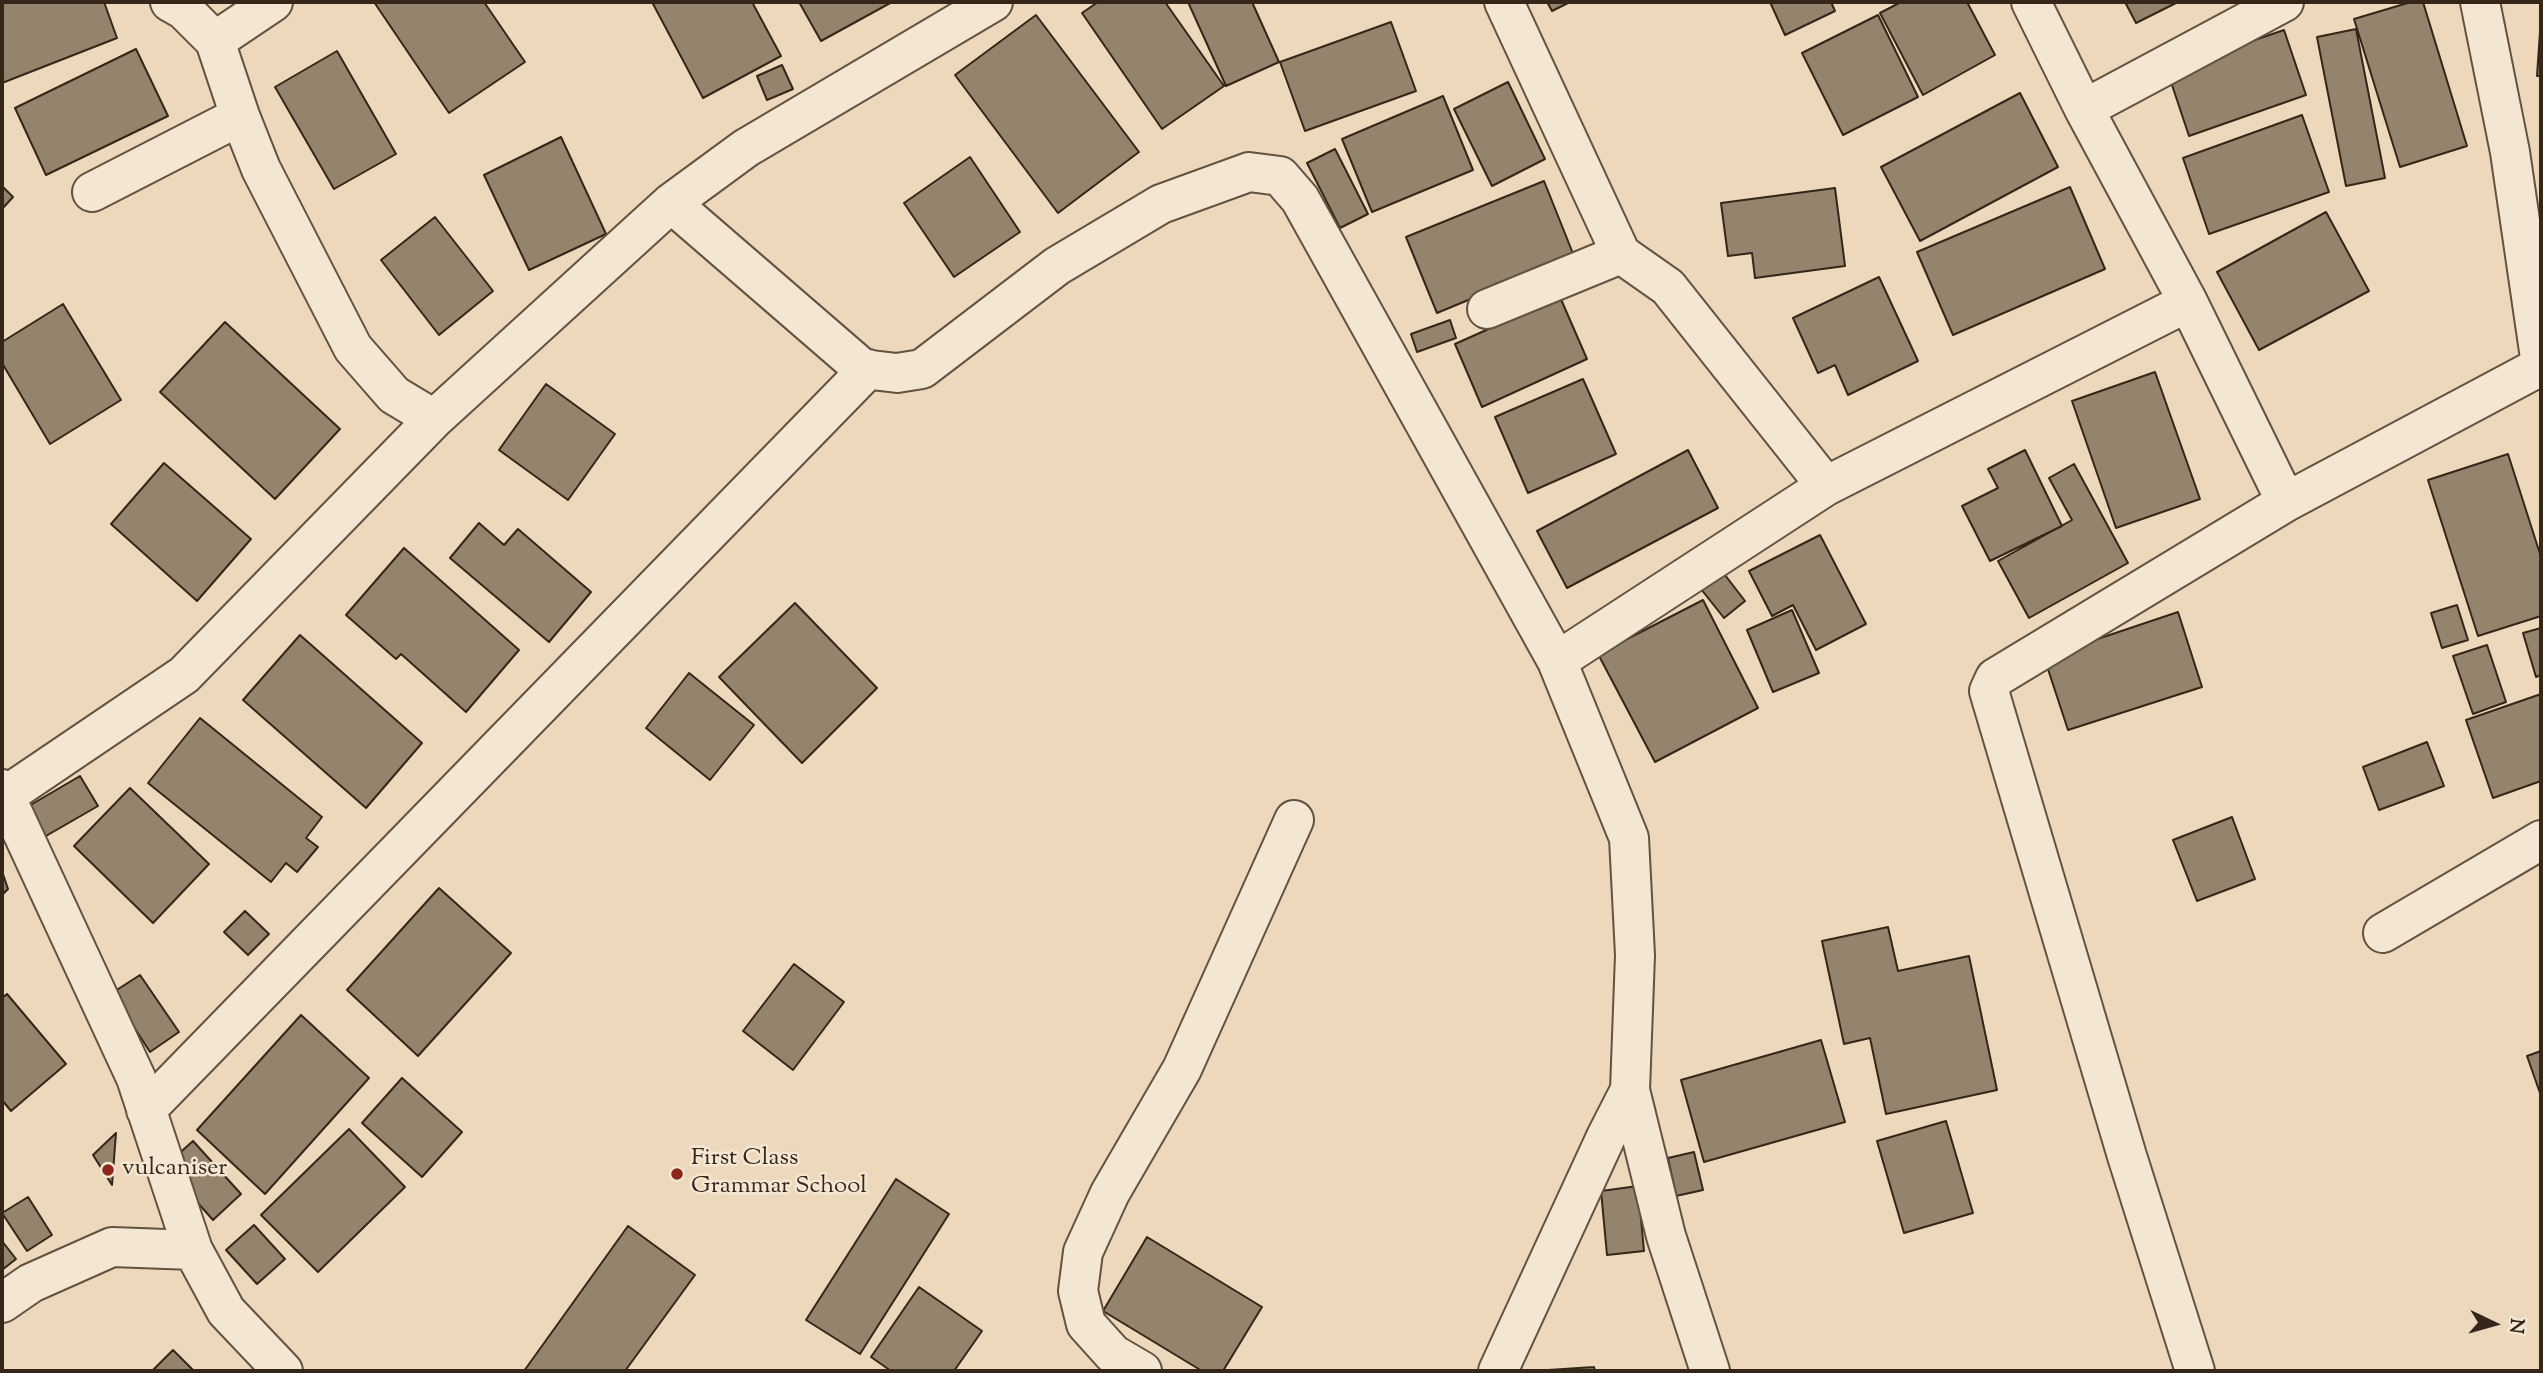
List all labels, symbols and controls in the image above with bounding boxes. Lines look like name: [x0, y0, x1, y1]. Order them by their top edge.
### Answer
place label: First Class Grammar School: [691, 1146, 867, 1202]
place label: vulcaniser: [122, 1156, 227, 1184]
marker: vulcaniser: [100, 1162, 116, 1178]
marker: First Class Grammar School: [669, 1166, 685, 1182]
north arrow: [2459, 1289, 2529, 1359]
text: N: [2501, 1317, 2530, 1335]

